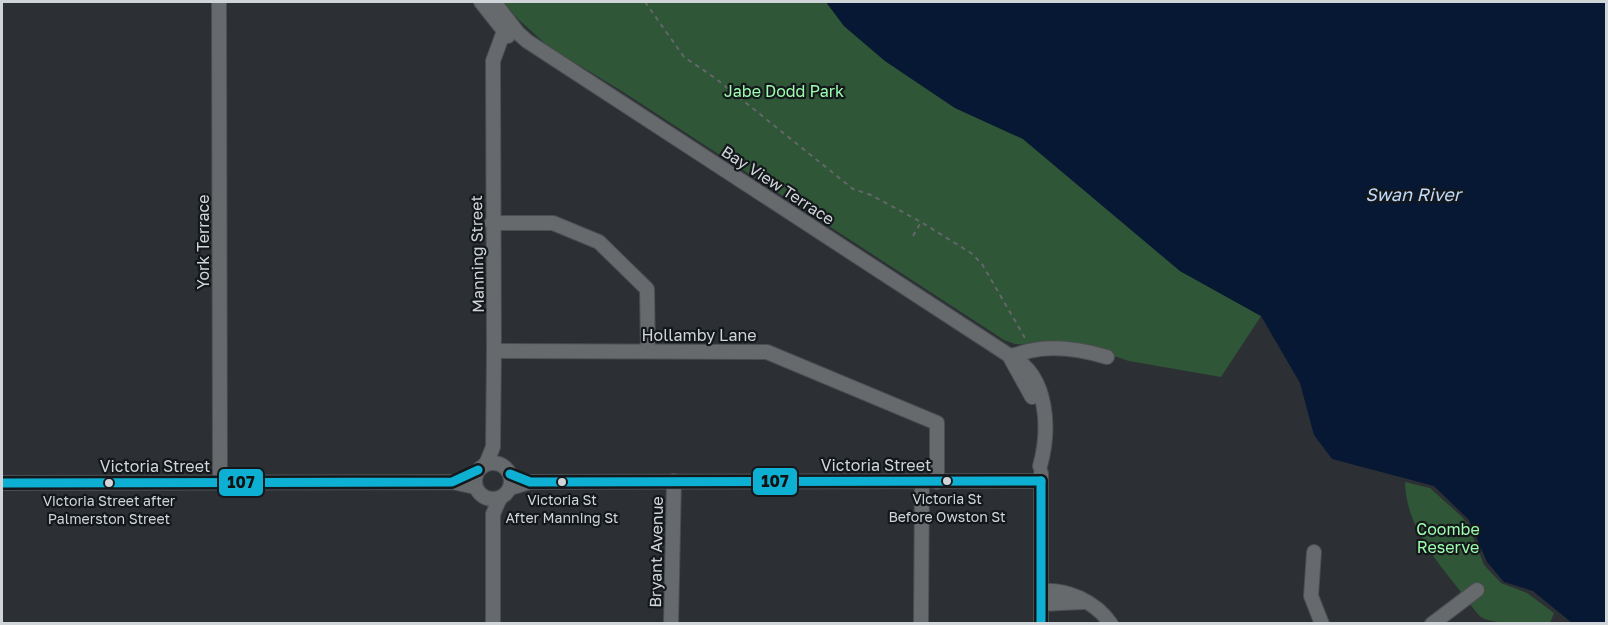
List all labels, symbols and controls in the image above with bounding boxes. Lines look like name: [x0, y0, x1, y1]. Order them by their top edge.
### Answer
park label: Jabe Dodd Park: [724, 81, 844, 101]
street label: Bay View Terrace: [718, 141, 838, 229]
water label: Swan River: [1365, 183, 1464, 205]
street label: York Terrace: [193, 195, 213, 289]
street label: Manning Street: [466, 195, 488, 313]
street label: Hollamby Lane: [641, 325, 757, 345]
street label: Victoria Street: [821, 455, 931, 475]
street label: Victoria Street: [100, 456, 210, 476]
line badge: 107: [752, 467, 798, 496]
line badge: 107: [218, 468, 264, 497]
text: 107: [761, 471, 789, 491]
text: 107: [227, 472, 255, 492]
marker: Victoria St Before Owston St: [941, 475, 953, 487]
marker: Victoria St After Manning St: [556, 476, 568, 488]
marker: Victoria Street after Palmerston Street: [103, 477, 115, 489]
place label: Victoria St Before Owston St: [888, 490, 1006, 525]
place label: Victoria St After Manning St: [506, 491, 618, 526]
place label: Victoria Street after Palmerston Street: [43, 492, 176, 527]
street label: Bryant Avenue: [645, 496, 667, 608]
park label: Coombe Reserve: [1416, 519, 1480, 557]

